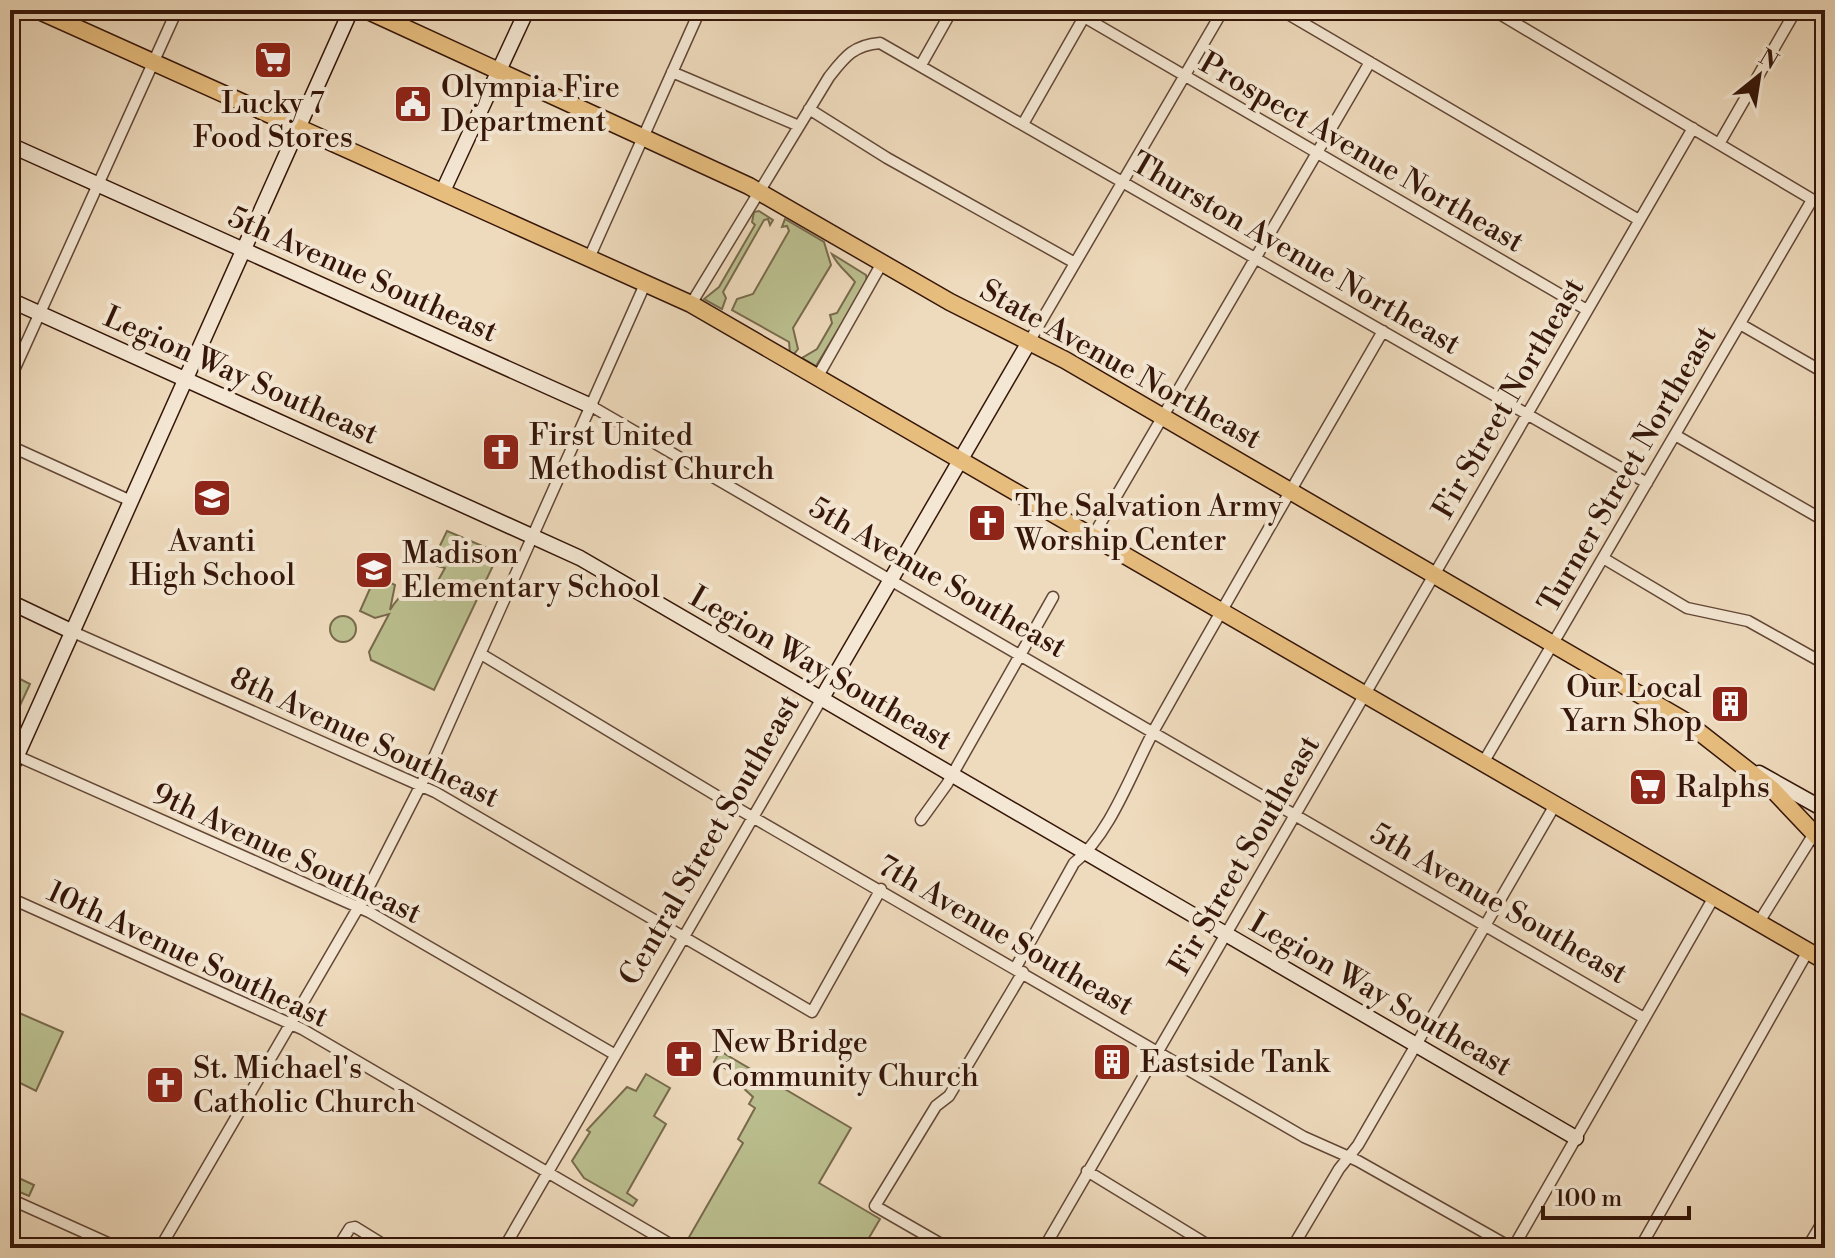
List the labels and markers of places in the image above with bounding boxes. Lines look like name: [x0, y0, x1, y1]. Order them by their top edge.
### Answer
supermarket icon: Lucky 7 Food Stores: [252, 39, 294, 81]
place label: Olympia Fire Department: [441, 69, 620, 141]
public building icon: Olympia Fire Department: [392, 83, 434, 125]
place label: Lucky 7 Food Stores: [193, 85, 353, 157]
place label: First United Methodist Church: [529, 417, 775, 489]
church icon: First United Methodist Church: [480, 431, 522, 473]
school or university icon: Avanti High School: [191, 477, 233, 519]
place label: The Salvation Army Worship Center: [1014, 488, 1283, 560]
church icon: The Salvation Army Worship Center: [966, 502, 1008, 544]
place label: Avanti High School: [129, 523, 295, 595]
place label: Madison Elementary School: [402, 535, 660, 607]
school or university icon: Madison Elementary School: [353, 549, 395, 591]
place label: Our Local Yarn Shop: [1560, 669, 1702, 741]
building icon: Our Local Yarn Shop: [1709, 683, 1751, 725]
supermarket icon: Ralphs: [1627, 766, 1669, 808]
place label: Ralphs: [1676, 769, 1770, 807]
place label: New Bridge Community Church: [712, 1024, 979, 1096]
church icon: New Bridge Community Church: [663, 1038, 705, 1080]
building icon: Eastside Tank: [1091, 1041, 1133, 1083]
place label: Eastside Tank: [1140, 1044, 1331, 1082]
place label: St. Michael's Catholic Church: [193, 1050, 416, 1122]
church icon: St. Michael's Catholic Church: [144, 1064, 186, 1106]

